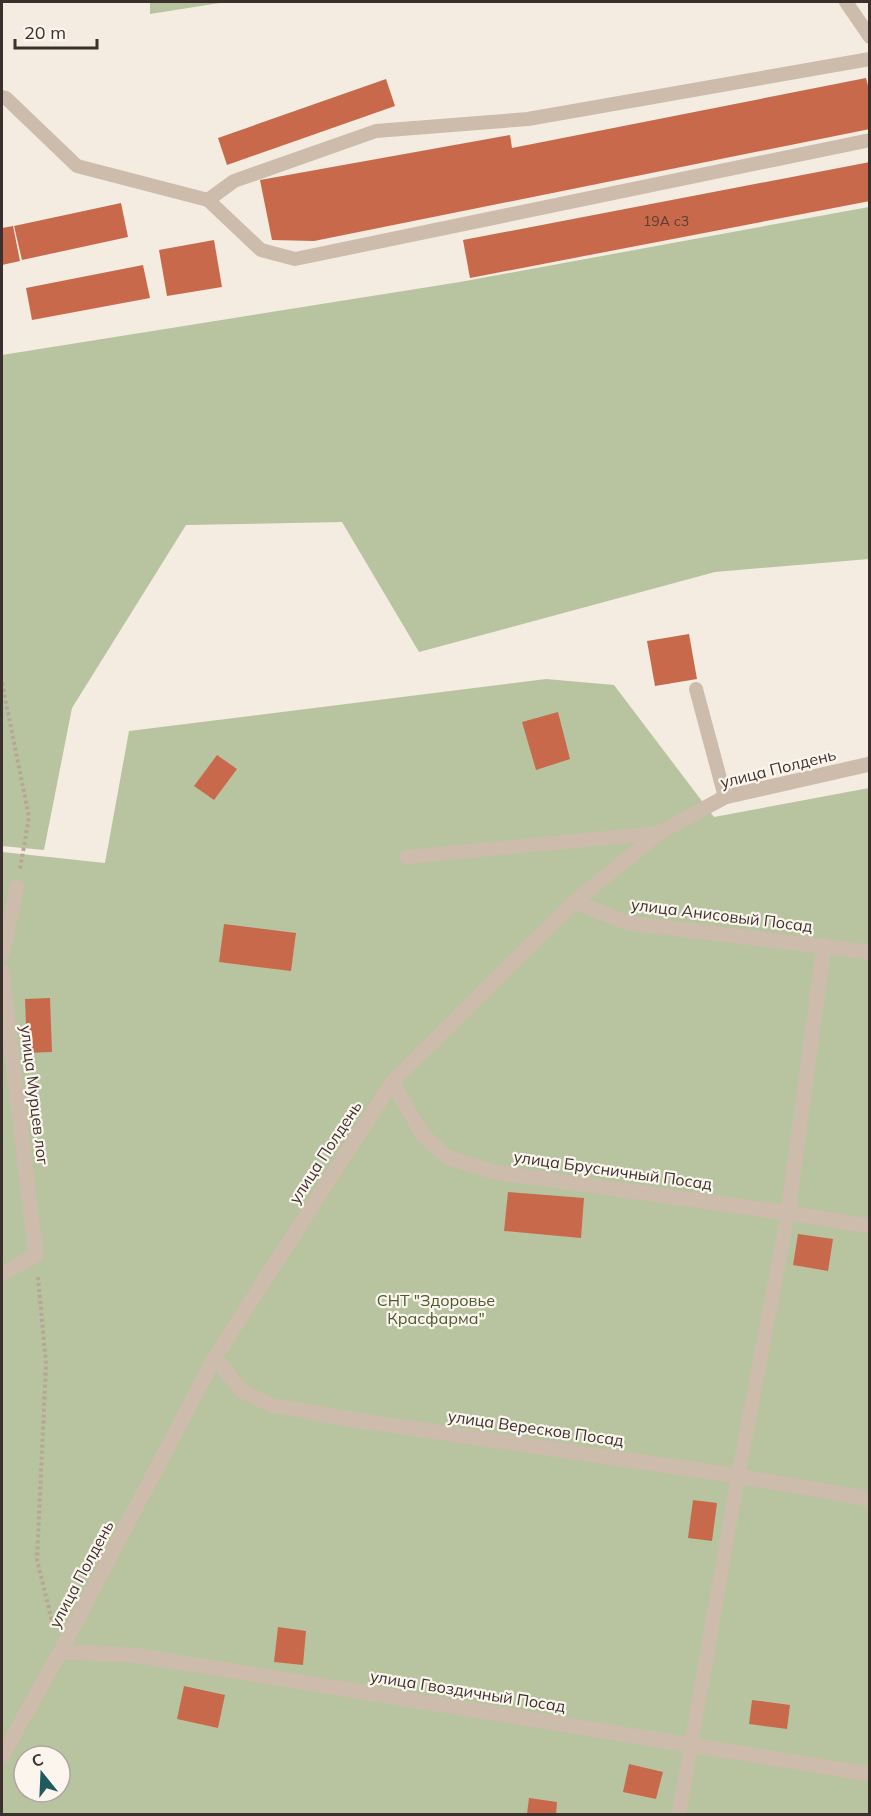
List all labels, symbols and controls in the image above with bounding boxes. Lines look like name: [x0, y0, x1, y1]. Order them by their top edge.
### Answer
scale bar: [15, 12, 98, 50]
text: 20 m: [24, 21, 66, 44]
house number: 19А с3: [643, 212, 689, 230]
street label: улица Полдень: [718, 744, 838, 792]
street label: улица Анисовый Посад: [630, 894, 814, 936]
street label: улица Мурцев лог: [17, 1024, 53, 1166]
street label: улица Полдень: [284, 1097, 366, 1207]
street label: улица Брусничный Посад: [512, 1146, 714, 1194]
park label: СНТ "Здоровье Красфарма": [377, 1290, 495, 1328]
street label: улица Вересков Посад: [447, 1406, 625, 1450]
street label: улица Полдень: [44, 1517, 118, 1631]
street label: улица Гвоздичный Посад: [369, 1666, 567, 1716]
north arrow: [12, 1744, 72, 1804]
text: С: [29, 1749, 46, 1771]

